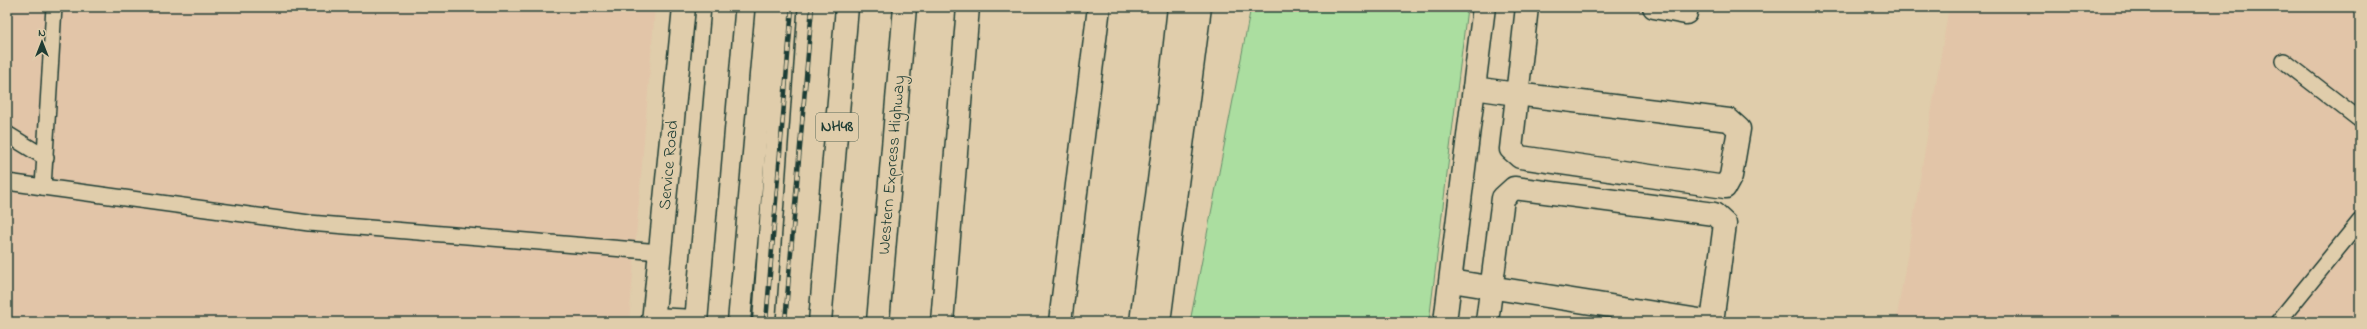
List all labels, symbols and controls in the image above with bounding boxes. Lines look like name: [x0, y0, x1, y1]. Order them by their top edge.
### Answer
north arrow: [22, 22, 62, 62]
text: N: [38, 25, 46, 41]
street label: Western Express Highway: [872, 74, 914, 256]
road number: NH48: [816, 113, 858, 141]
street label: Service Road: [653, 119, 685, 211]

